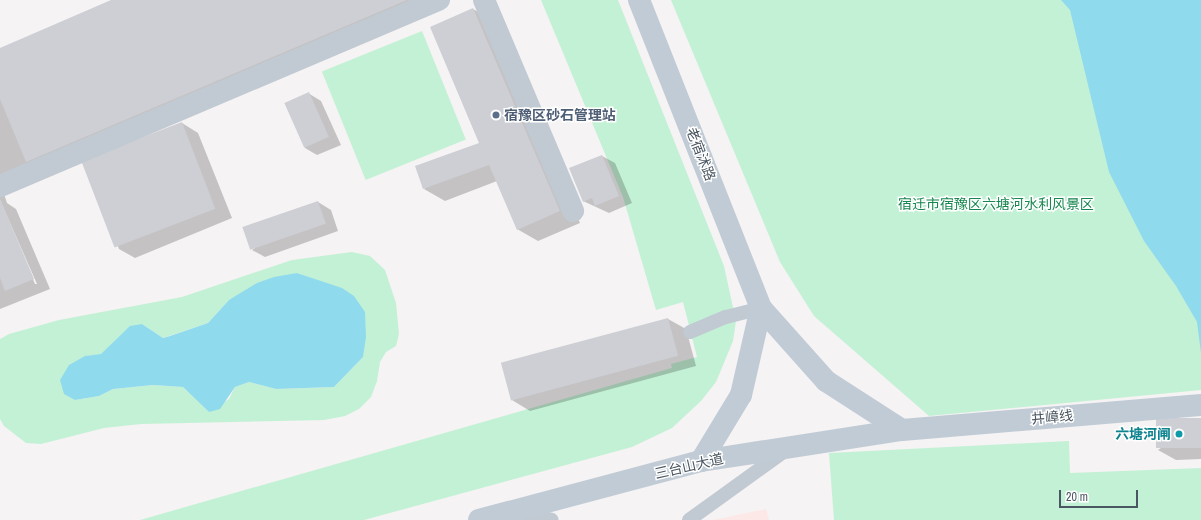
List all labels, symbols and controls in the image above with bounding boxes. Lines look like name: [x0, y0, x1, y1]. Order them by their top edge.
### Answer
place label: 宿豫区砂石管理站: [504, 107, 616, 123]
marker: 宿豫区砂石管理站: [491, 110, 501, 120]
street label: 老宿沭路: [683, 125, 719, 183]
park label: 宿迁市宿豫区六塘河水利风景区: [898, 196, 1094, 212]
street label: 井嶂线: [1030, 407, 1074, 427]
place label: 六塘河闸: [1115, 426, 1171, 442]
marker: 六塘河闸: [1174, 429, 1184, 439]
street label: 三台山大道: [653, 450, 725, 482]
scale bar: [1061, 482, 1140, 508]
text: 20 m: [1066, 489, 1088, 505]

